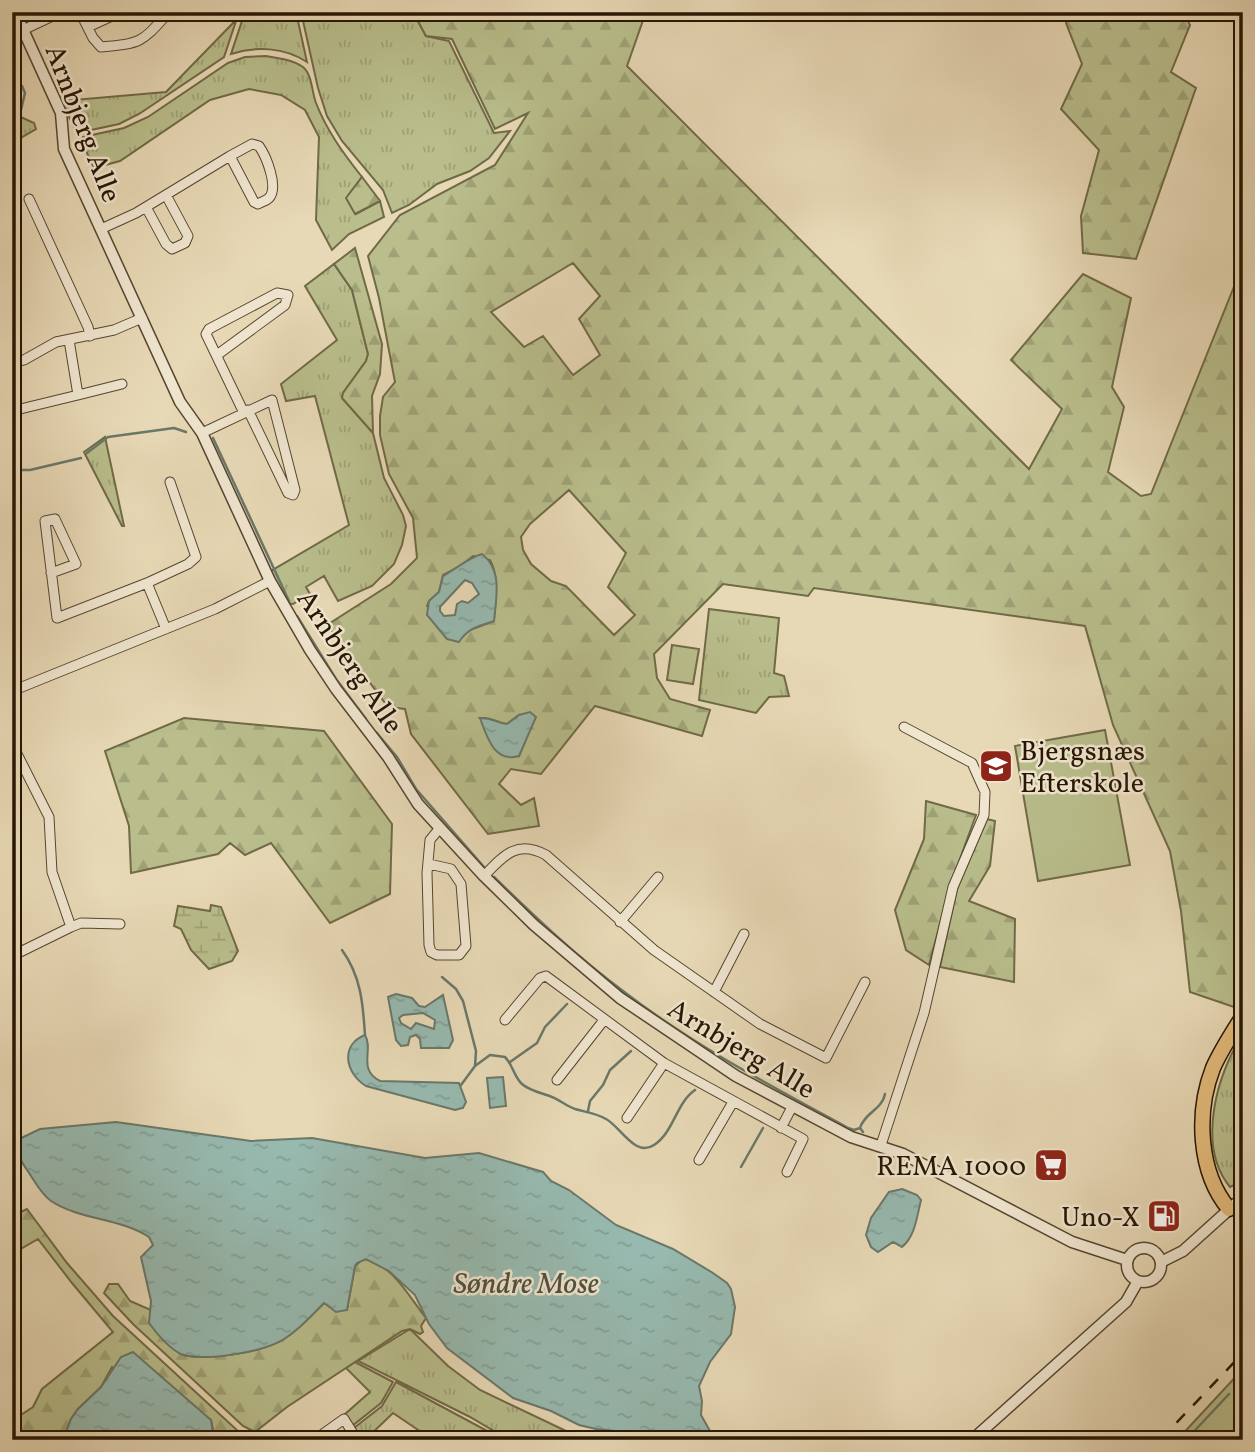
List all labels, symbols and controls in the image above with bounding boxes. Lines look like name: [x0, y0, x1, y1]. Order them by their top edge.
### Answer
street label: Arnbjerg Alle: [34, 39, 130, 208]
street label: Arnbjerg Alle: [286, 583, 412, 742]
place label: Bjergsnæs Efterskole: [1020, 733, 1145, 804]
school or university icon: Bjergsnæs Efterskole: [977, 747, 1015, 785]
street label: Arnbjerg Alle: [660, 991, 822, 1110]
supermarket icon: REMA 1000: [1032, 1146, 1070, 1184]
place label: REMA 1000: [876, 1148, 1026, 1187]
fuel station icon: Uno-X: [1145, 1197, 1183, 1235]
place label: Uno-X: [1061, 1199, 1140, 1238]
water label: Søndre Mose: [453, 1264, 599, 1306]

